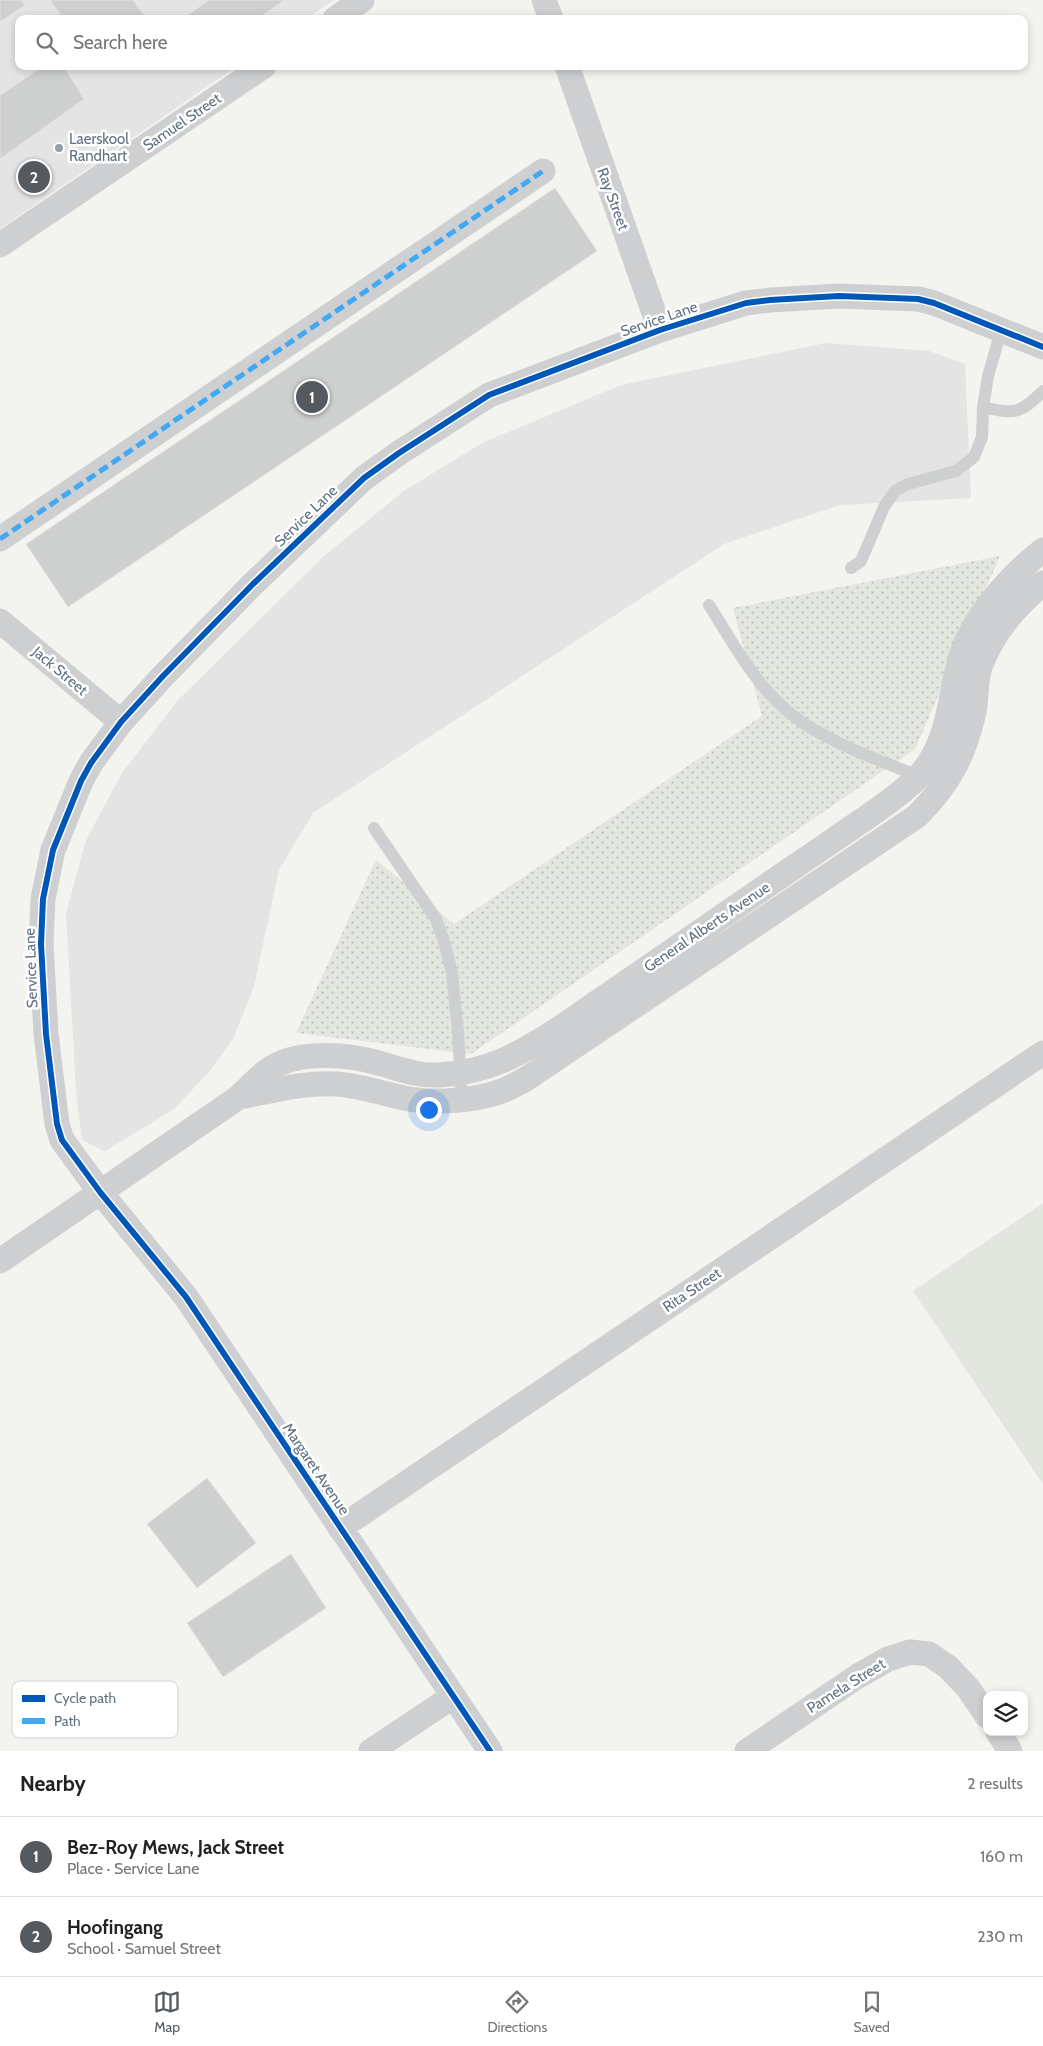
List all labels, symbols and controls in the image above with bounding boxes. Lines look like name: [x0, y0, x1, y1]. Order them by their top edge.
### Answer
search box: [15, 15, 1028, 70]
icon: search: [33, 29, 61, 57]
text: Search here: [73, 31, 167, 54]
street label: Samuel Street: [140, 89, 224, 155]
place label: Laerskool Randhart: [69, 130, 129, 165]
marker: Laerskool Randhart: [53, 142, 65, 154]
pin: 2: [18, 158, 50, 196]
street label: Ray Street: [593, 165, 633, 233]
street label: Service Lane: [618, 297, 700, 341]
pin: 1: [296, 378, 328, 416]
street label: Service Lane: [271, 481, 341, 550]
street label: Jack Street: [28, 642, 91, 699]
street label: General Alberts Avenue: [641, 878, 774, 976]
street label: Service Lane: [21, 927, 41, 1008]
your location: [416, 1097, 442, 1123]
street label: Rita Street: [659, 1264, 725, 1316]
street label: Margaret Avenue: [279, 1420, 354, 1519]
street label: Pamela Street: [803, 1655, 889, 1717]
legend: [12, 1681, 178, 1738]
text: Cycle path: [54, 1689, 116, 1707]
map controls: [983, 1691, 1028, 1736]
button: layers: [983, 1691, 1028, 1736]
text: Path: [54, 1712, 81, 1730]
text: Nearby: [20, 1771, 86, 1796]
text: 2 results: [967, 1774, 1023, 1793]
text: Bez-Roy Mews, Jack Street: [67, 1836, 284, 1859]
text: 1: [33, 1847, 39, 1866]
text: 160 m: [980, 1847, 1023, 1866]
text: Place · Service Lane: [67, 1859, 200, 1878]
text: Hoofingang: [67, 1916, 163, 1939]
text: 2: [32, 1927, 40, 1946]
text: 230 m: [977, 1927, 1023, 1946]
text: School · Samuel Street: [67, 1939, 221, 1958]
tab: Map: [153, 1988, 181, 2036]
tab: Directions: [487, 1988, 547, 2036]
tab: Saved: [853, 1988, 890, 2036]

